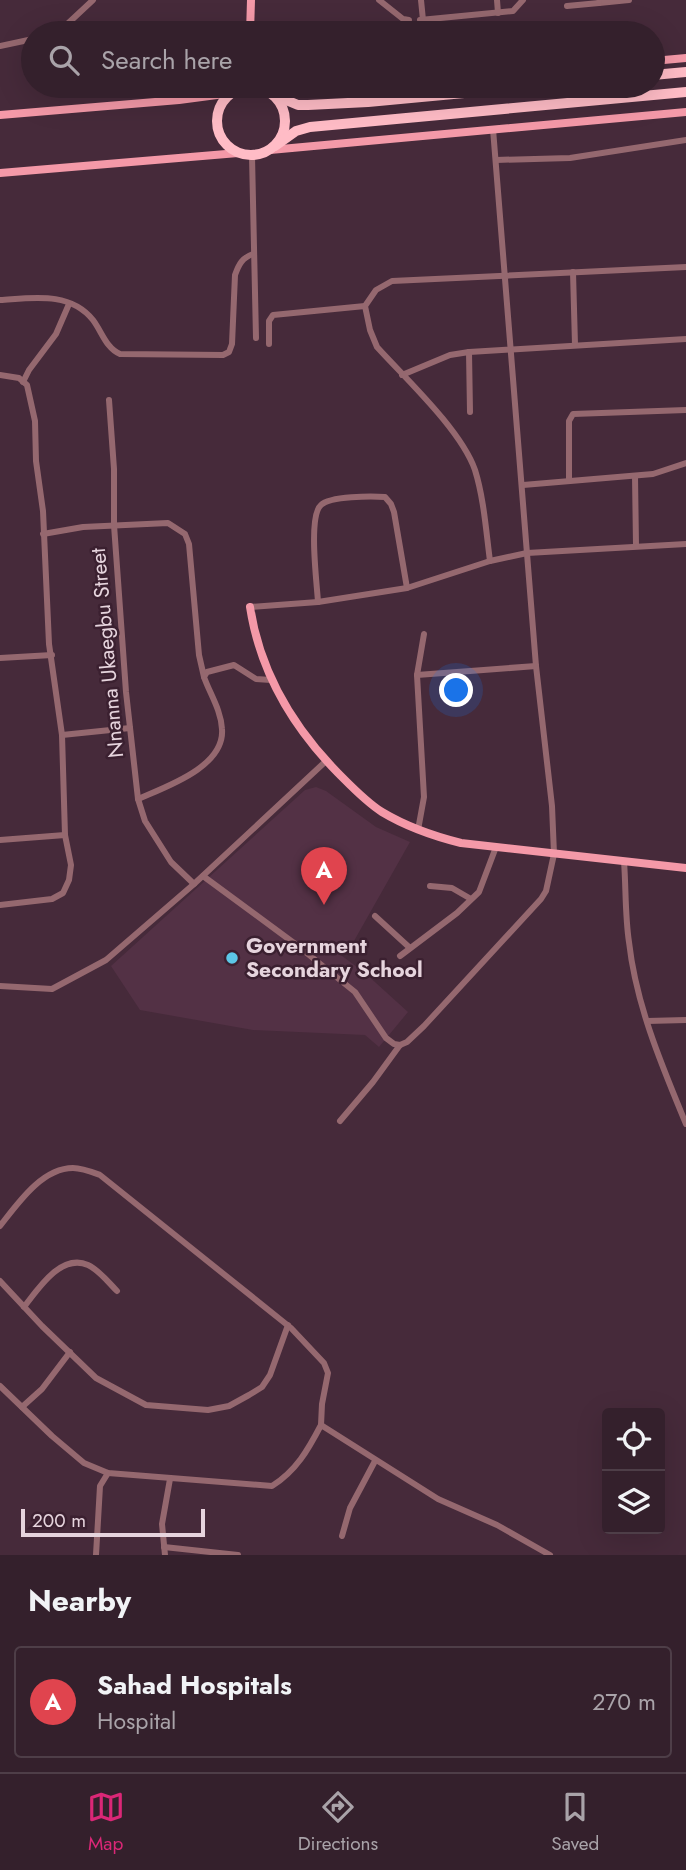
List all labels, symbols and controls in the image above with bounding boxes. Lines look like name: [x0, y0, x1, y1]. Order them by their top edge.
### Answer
search box: [21, 21, 665, 98]
icon: search: [45, 41, 83, 79]
text: Search here: [101, 41, 233, 79]
street label: Nnanna Ukaegbu Street: [83, 547, 131, 759]
your location: [439, 673, 473, 707]
pin: A: [301, 847, 347, 905]
place label: Government Secondary School: [246, 931, 423, 985]
marker: Government Secondary School: [224, 950, 240, 966]
map controls: [602, 1408, 665, 1534]
button: locate: [602, 1408, 665, 1471]
button: layers: [602, 1471, 665, 1534]
scale bar: [21, 1506, 205, 1538]
text: 200 m: [32, 1507, 86, 1534]
text: Nearby: [28, 1579, 131, 1622]
text: Sahad Hospitals: [97, 1666, 292, 1704]
text: A: [45, 1685, 61, 1719]
text: 270 m: [592, 1685, 656, 1719]
text: Hospital: [97, 1704, 176, 1738]
tab: Map: [87, 1788, 125, 1857]
tab: Directions: [298, 1788, 378, 1857]
tab: Saved: [551, 1788, 599, 1857]

